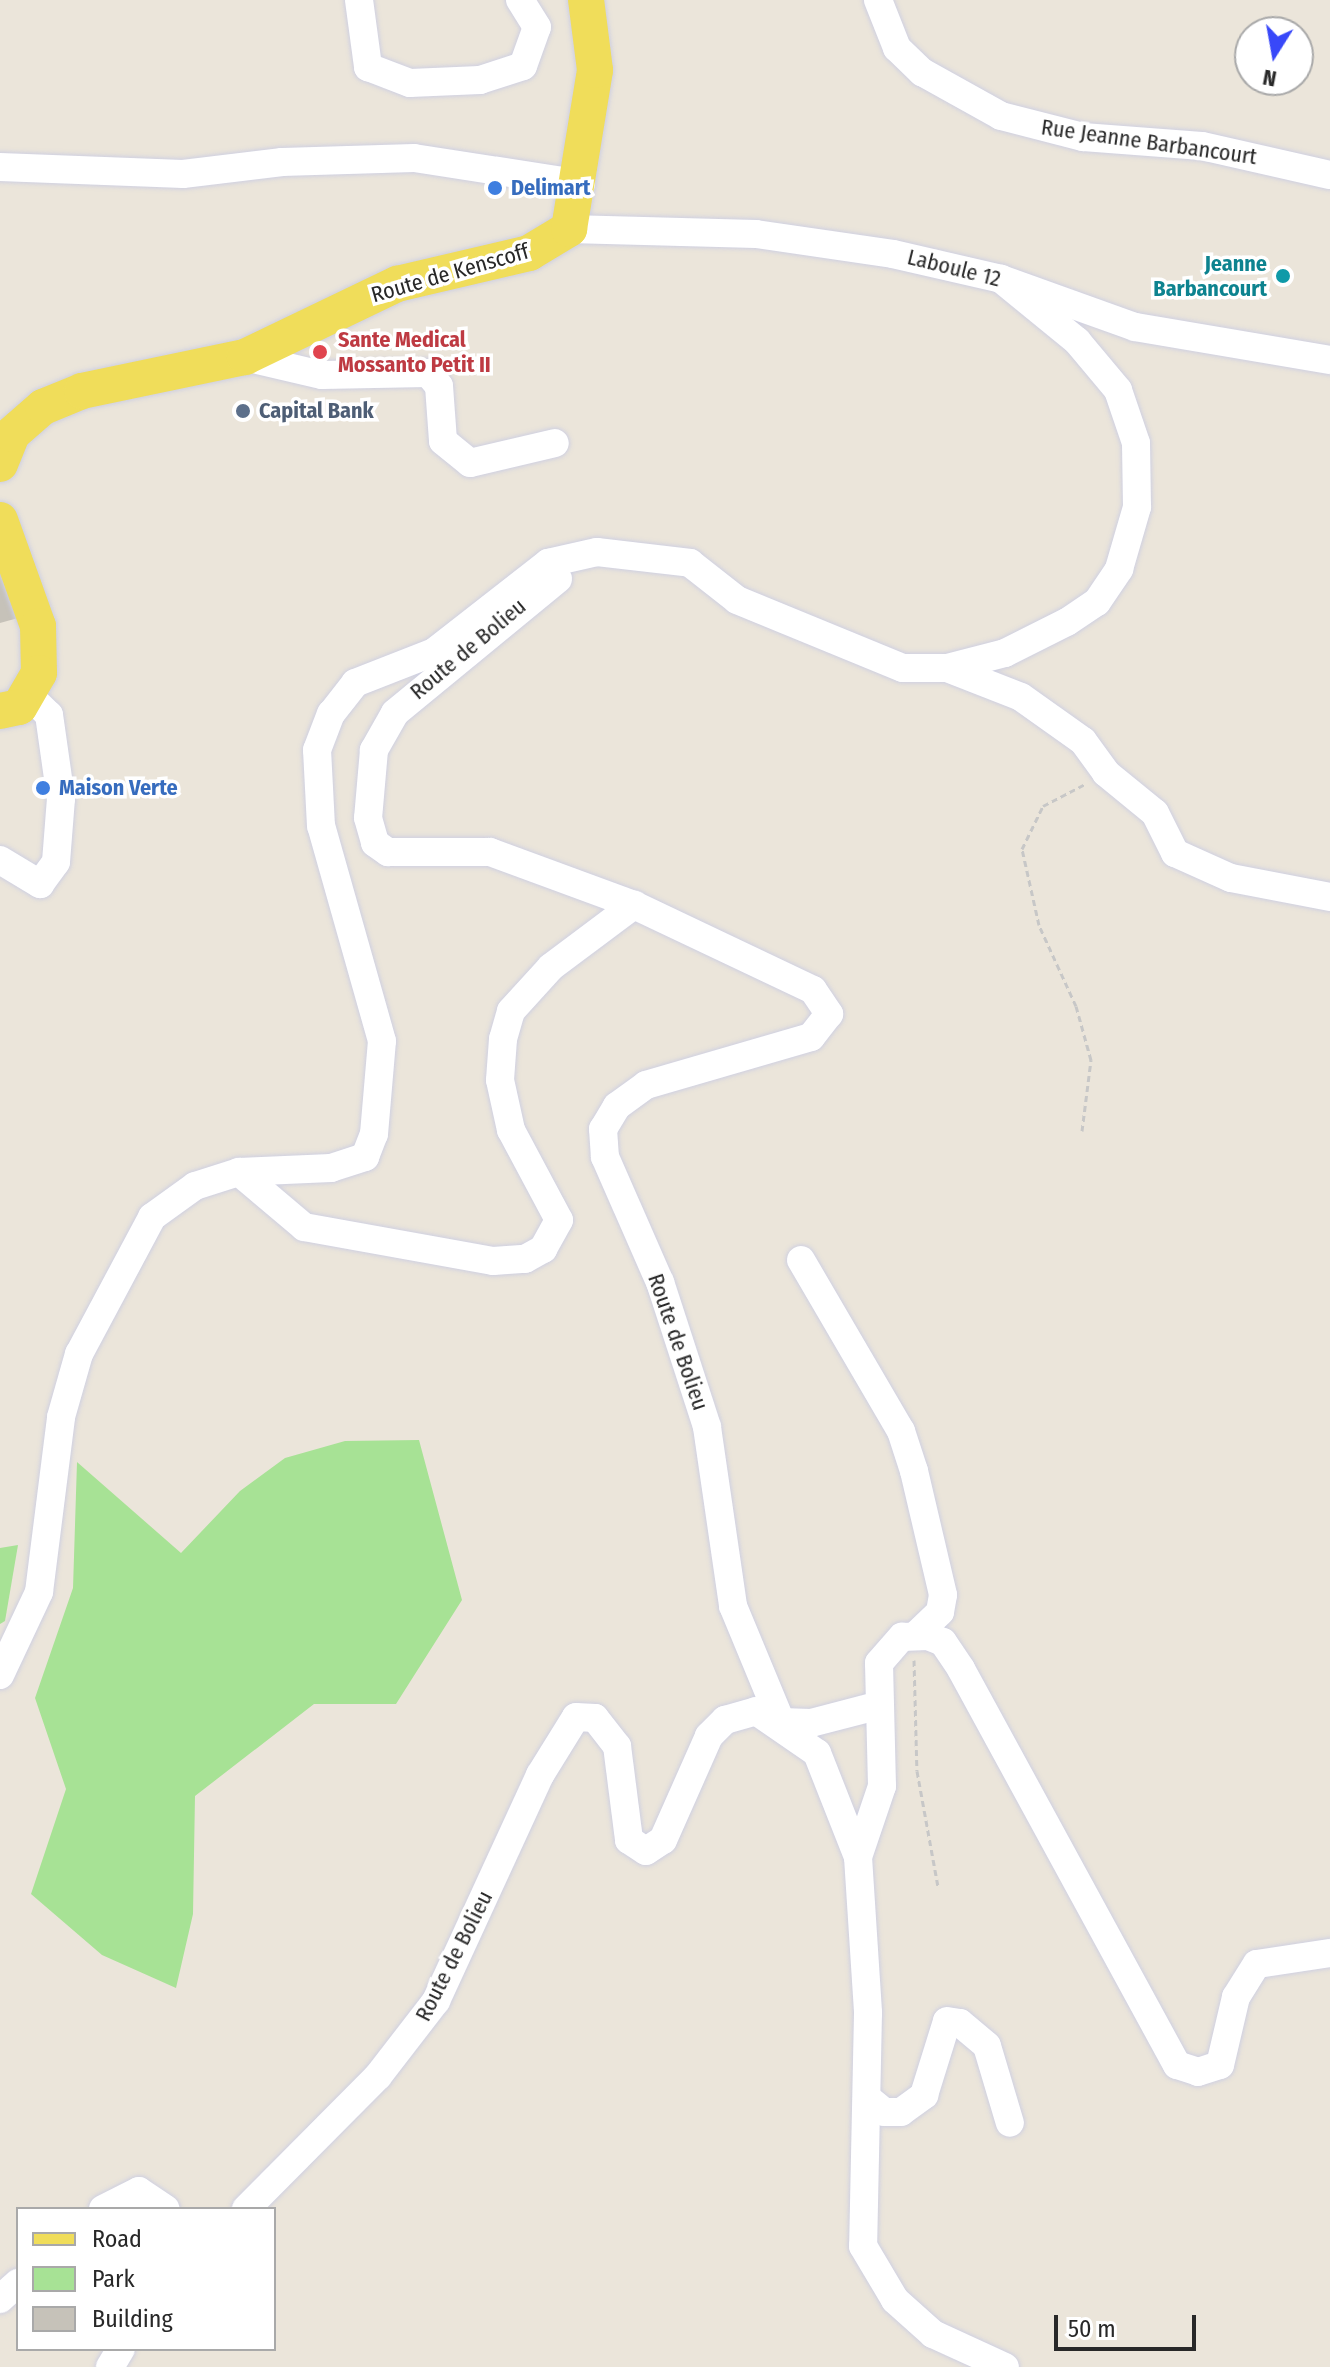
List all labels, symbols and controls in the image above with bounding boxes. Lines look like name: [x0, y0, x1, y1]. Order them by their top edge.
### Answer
north arrow: [1234, 16, 1314, 96]
text: N: [1261, 64, 1279, 93]
street label: Rue Jeanne Barbancourt: [1039, 114, 1259, 170]
place label: Delimart: [511, 175, 590, 201]
marker: Delimart: [486, 179, 504, 197]
street label: Route de Kenscoff: [368, 238, 532, 308]
street label: Laboule 12: [905, 244, 1003, 292]
place label: Jeanne Barbancourt: [1153, 250, 1267, 302]
marker: Jeanne Barbancourt: [1274, 267, 1292, 285]
place label: Sante Medical Mossanto Petit II: [338, 326, 491, 378]
marker: Sante Medical Mossanto Petit II: [309, 341, 331, 363]
place label: Capital Bank: [259, 398, 374, 424]
marker: Capital Bank: [234, 402, 252, 420]
street label: Route de Bolieu: [405, 593, 531, 705]
place label: Maison Verte: [59, 775, 178, 801]
marker: Maison Verte: [34, 779, 52, 797]
street label: Route de Bolieu: [642, 1270, 714, 1414]
street label: Route de Bolieu: [410, 1886, 498, 2026]
legend: [16, 2207, 276, 2351]
text: Road: [92, 2225, 142, 2253]
text: Park: [92, 2265, 135, 2293]
scale bar: [1058, 2299, 1200, 2349]
text: Building: [92, 2305, 173, 2333]
text: 50 m: [1068, 2315, 1116, 2343]

